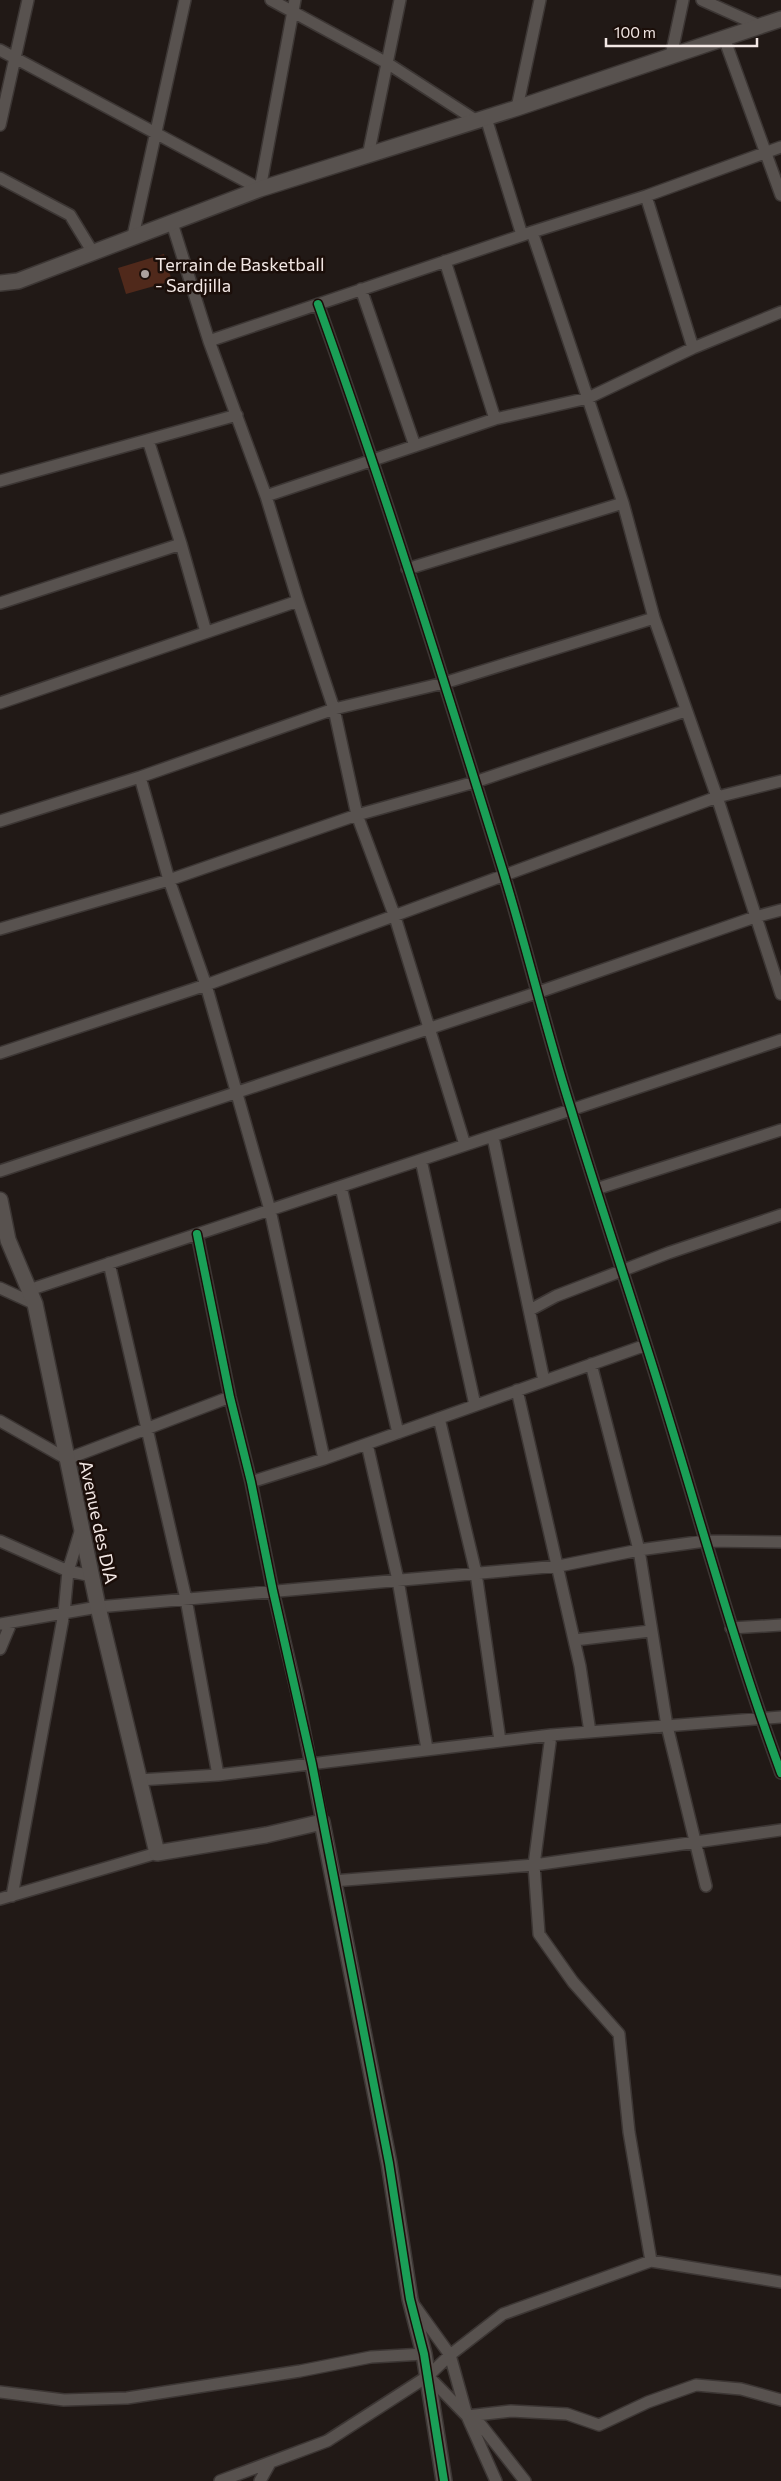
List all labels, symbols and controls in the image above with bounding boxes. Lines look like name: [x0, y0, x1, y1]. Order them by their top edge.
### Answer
scale bar: [606, 15, 757, 47]
text: 100 m: [614, 23, 656, 41]
place label: Terrain de Basketball - Sardjilla: [155, 253, 325, 296]
marker: Terrain de Basketball - Sardjilla: [139, 268, 151, 280]
street label: Avenue des DIA: [75, 1458, 123, 1586]

